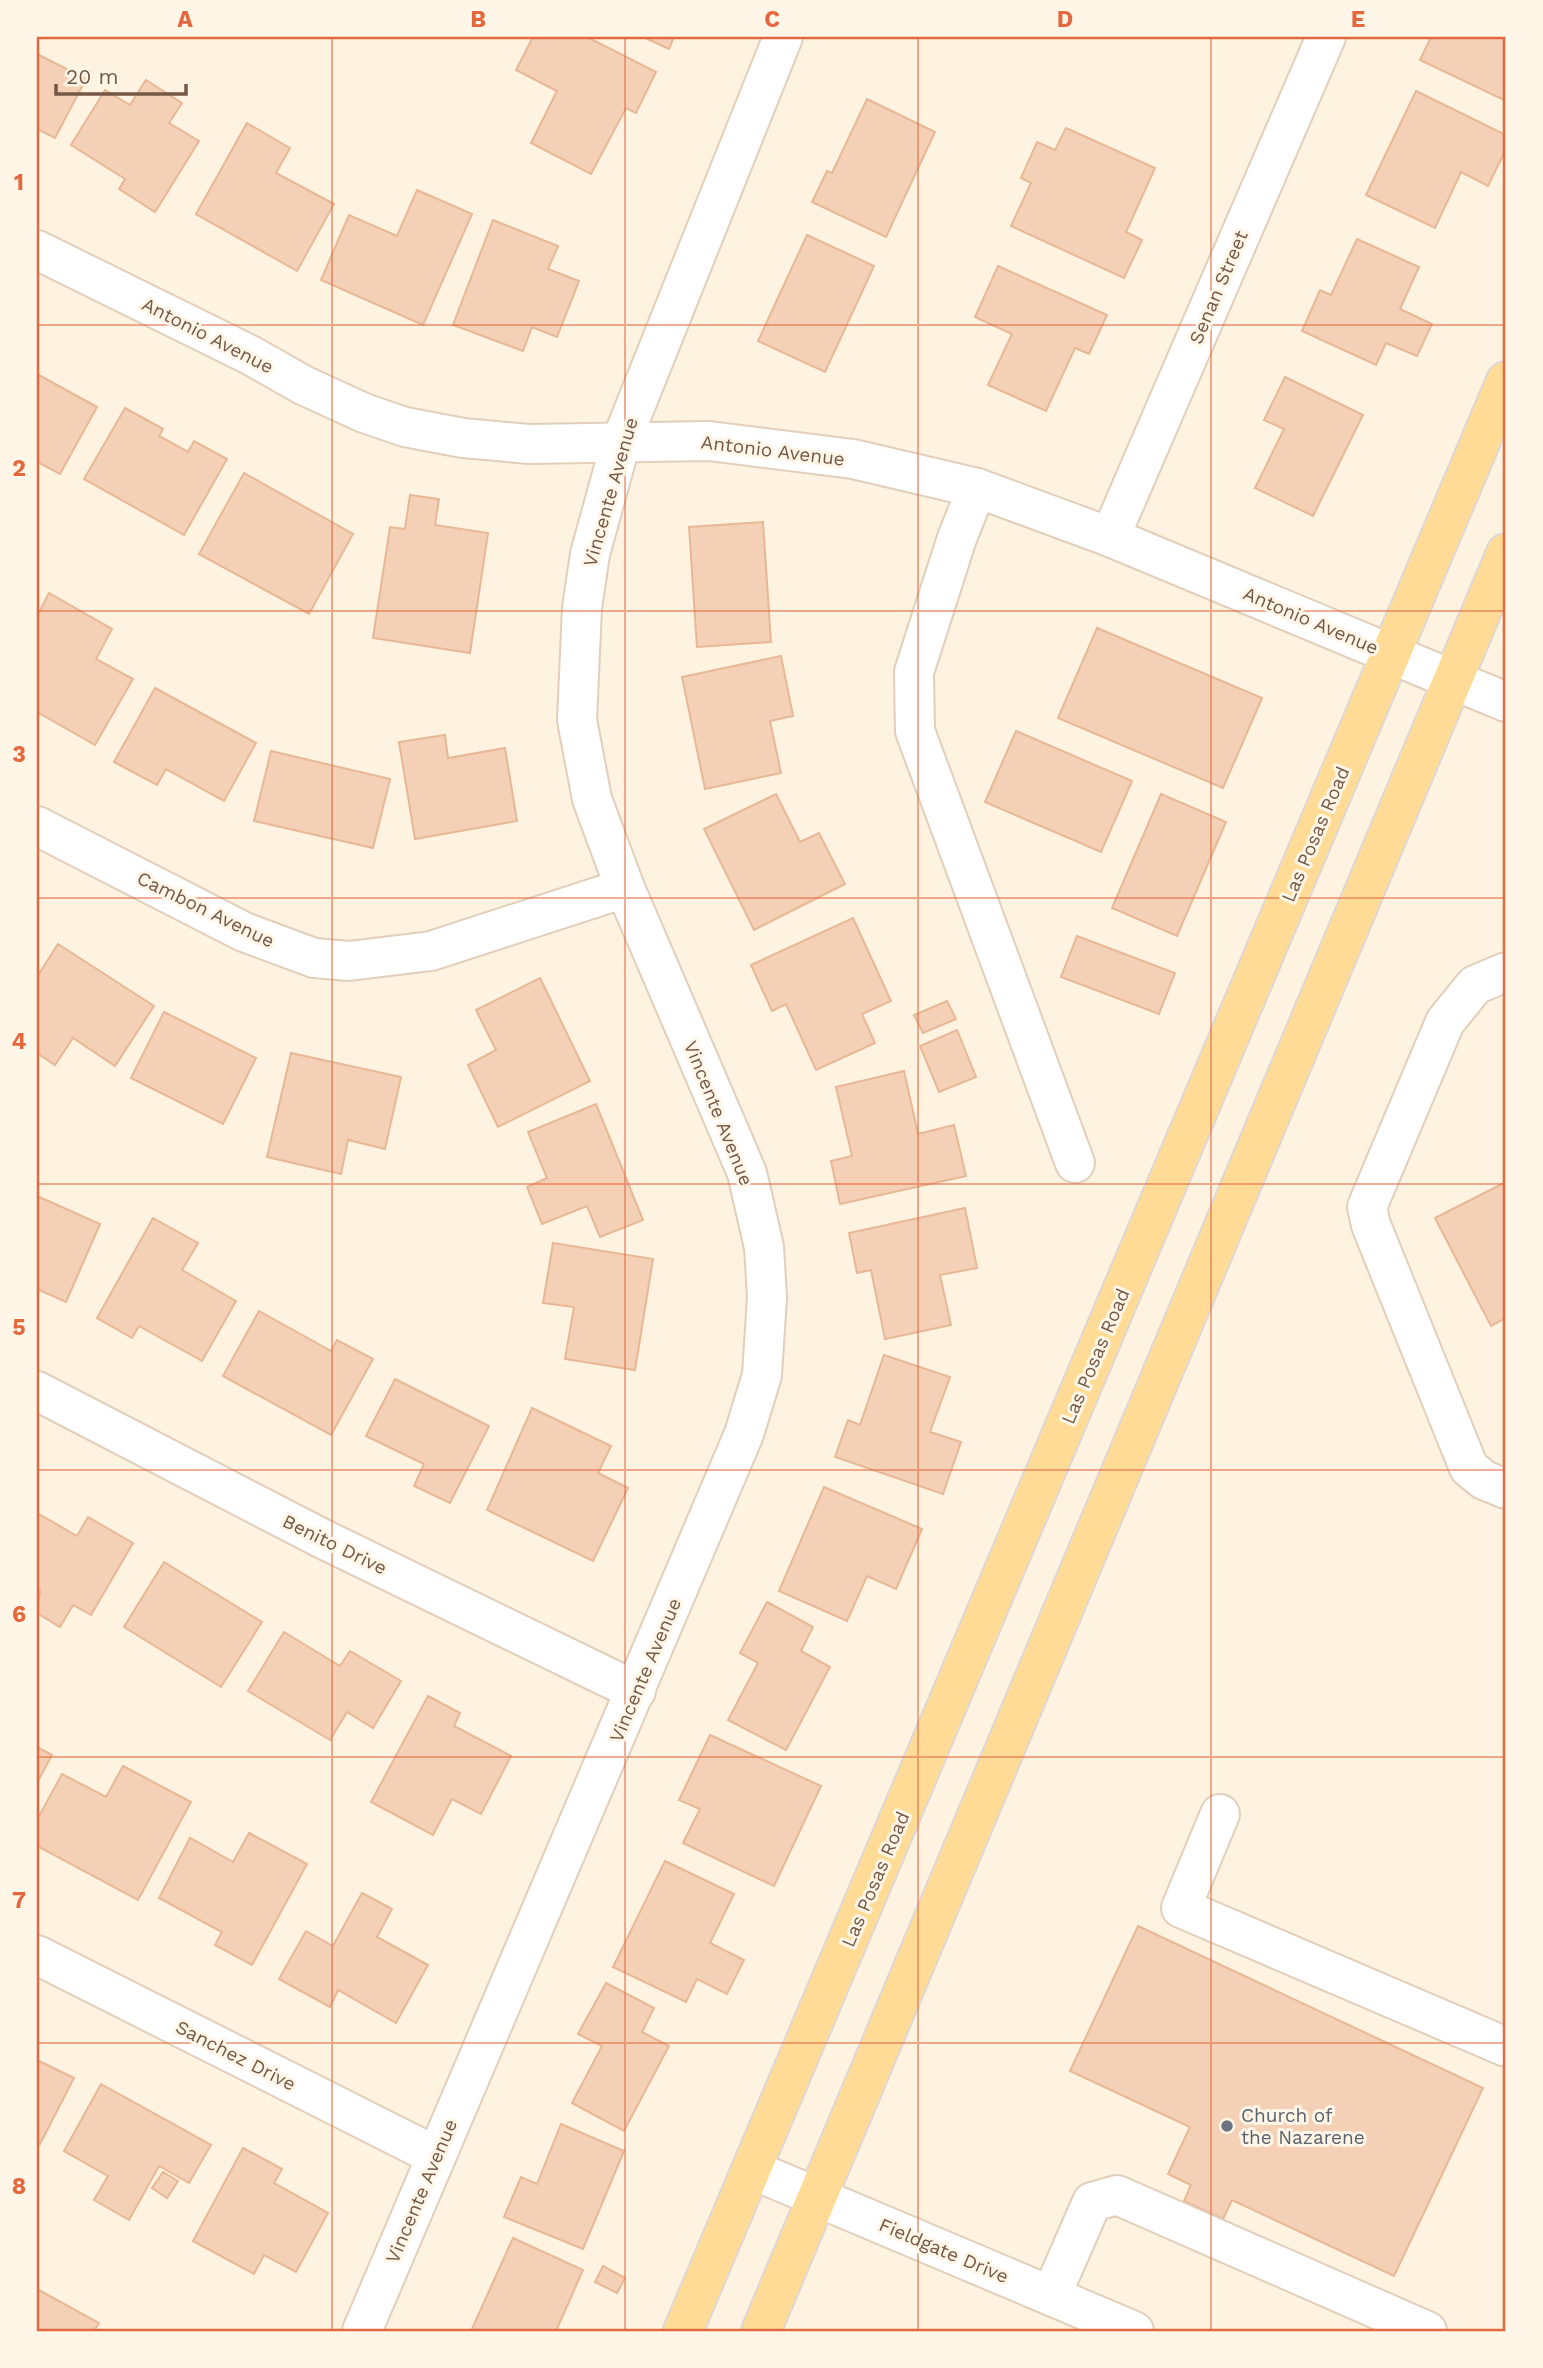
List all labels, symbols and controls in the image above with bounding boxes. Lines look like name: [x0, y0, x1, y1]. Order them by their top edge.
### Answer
text: A: [177, 6, 193, 33]
text: B: [470, 6, 486, 33]
text: C: [764, 6, 780, 33]
text: D: [1057, 6, 1073, 33]
text: E: [1351, 6, 1365, 33]
scale bar: [56, 52, 186, 96]
text: 20 m: [66, 64, 118, 89]
text: 1: [14, 169, 24, 196]
street label: Senan Street: [1184, 227, 1253, 347]
street label: Antonio Avenue: [138, 292, 277, 379]
street label: Vincente Avenue: [578, 415, 643, 569]
street label: Antonio Avenue: [700, 430, 846, 471]
text: 2: [12, 455, 26, 482]
street label: Antonio Avenue: [1240, 582, 1382, 659]
text: 3: [12, 741, 26, 768]
street label: Las Posas Road: [1277, 763, 1354, 905]
street label: Cambon Avenue: [133, 866, 278, 953]
text: 4: [12, 1028, 27, 1055]
street label: Vincente Avenue: [679, 1037, 758, 1189]
street label: Las Posas Road: [1057, 1285, 1134, 1427]
text: 5: [12, 1314, 26, 1341]
street label: Benito Drive: [279, 1509, 391, 1580]
street label: Vincente Avenue: [605, 1595, 686, 1746]
text: 6: [12, 1601, 26, 1628]
street label: Las Posas Road: [837, 1808, 914, 1950]
text: 7: [12, 1887, 26, 1914]
street label: Sanchez Drive: [172, 2015, 300, 2096]
place label: Church of the Nazarene: [1241, 2104, 1365, 2149]
street label: Vincente Avenue: [381, 2116, 462, 2267]
marker: Church of the Nazarene: [1219, 2118, 1235, 2134]
text: 8: [12, 2173, 26, 2200]
street label: Fieldgate Drive: [876, 2213, 1012, 2288]

